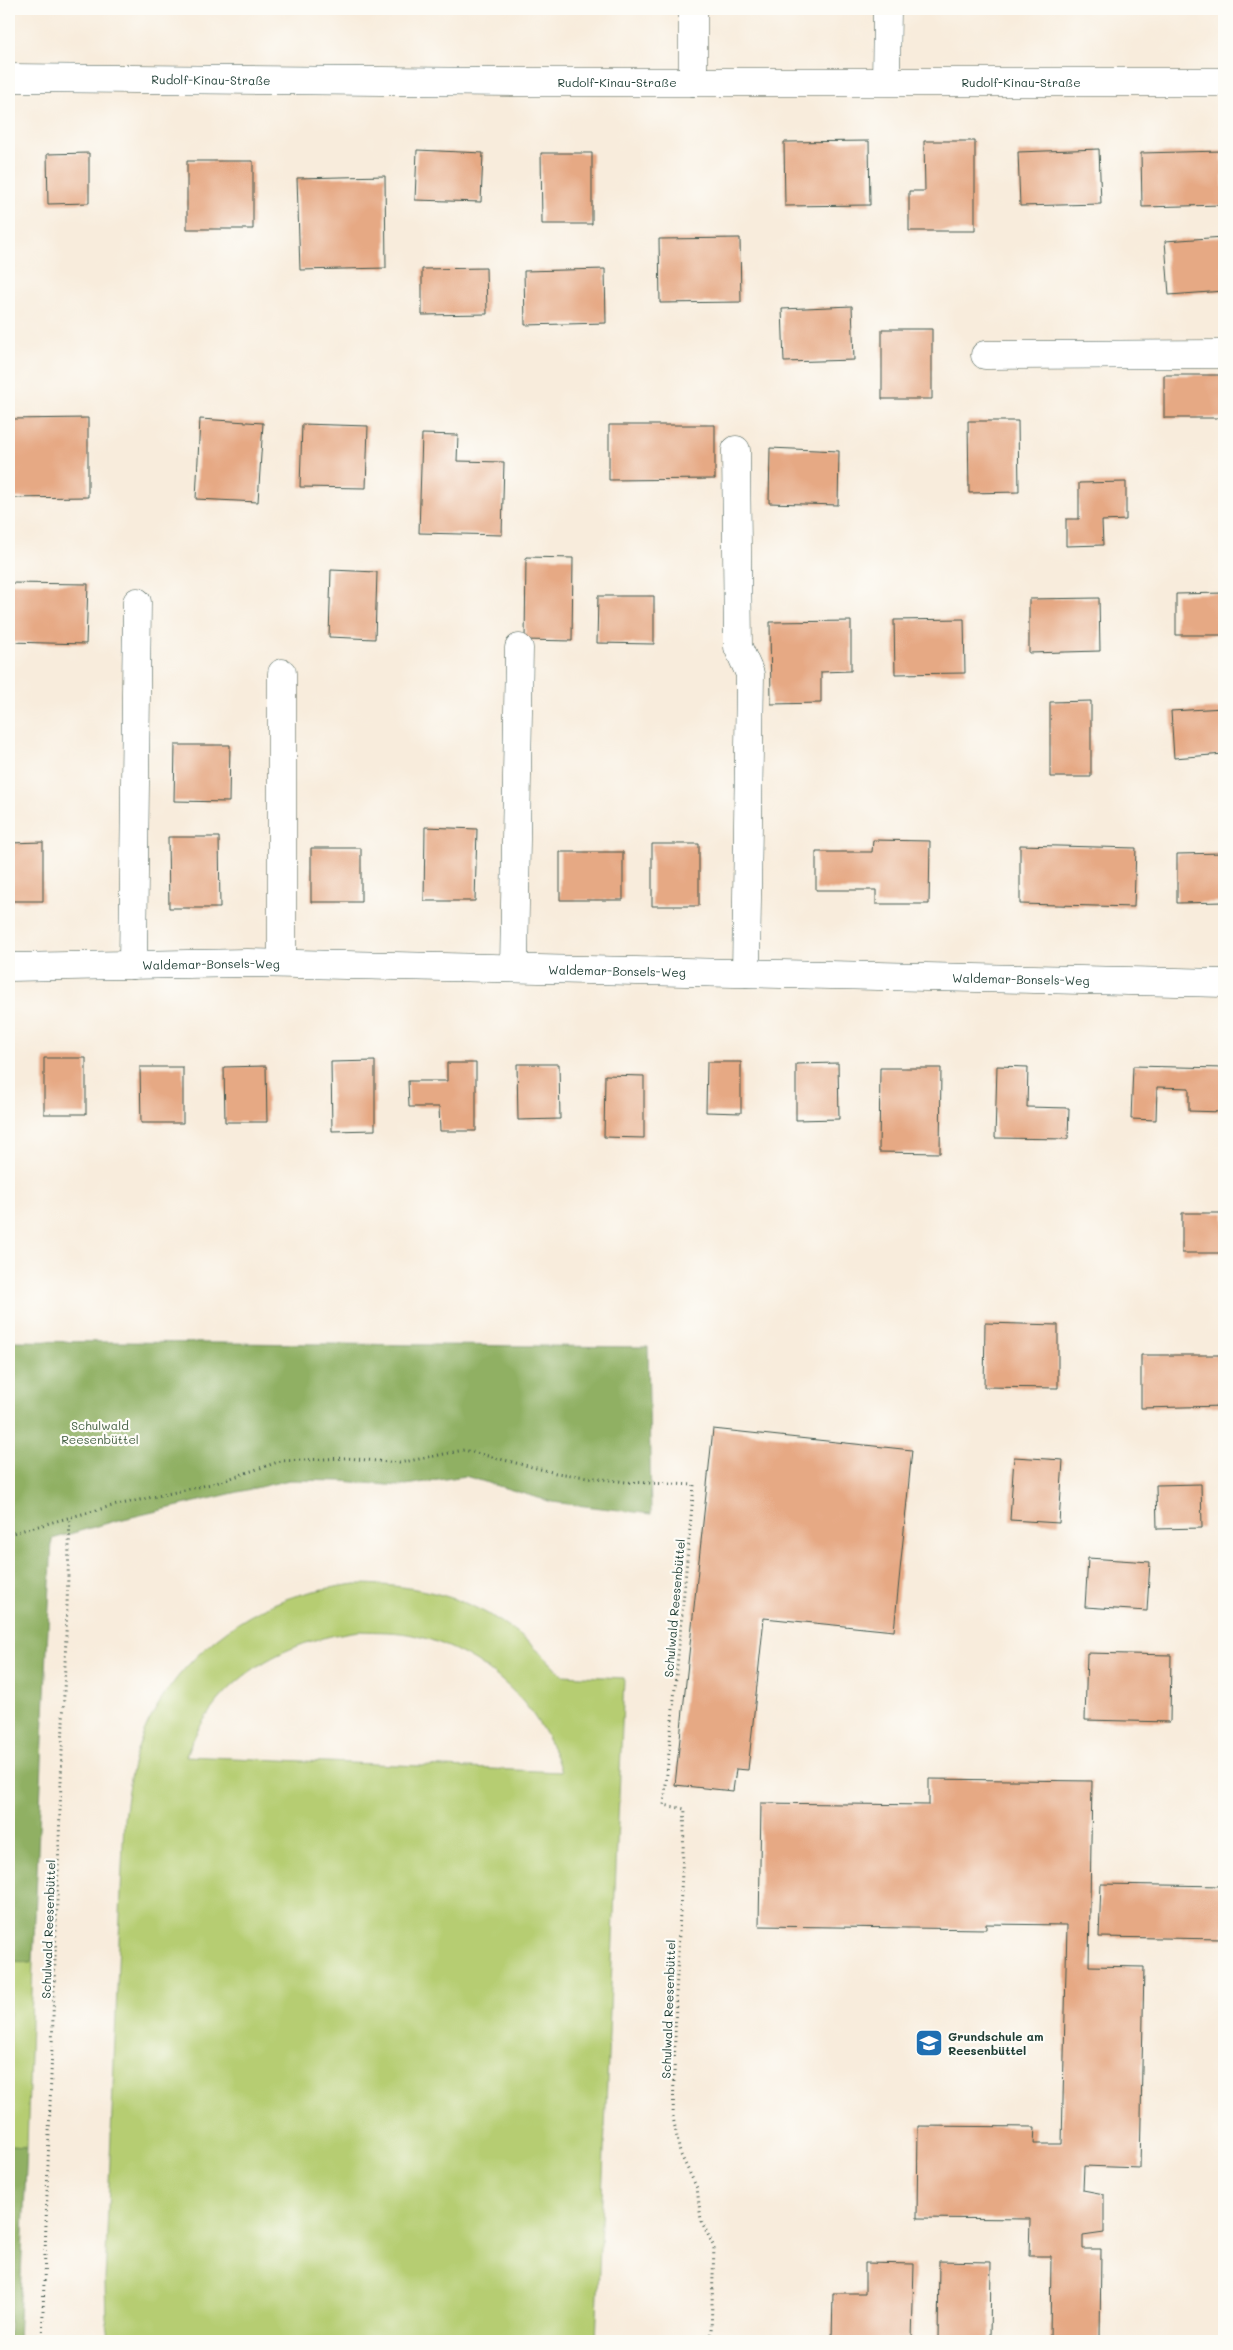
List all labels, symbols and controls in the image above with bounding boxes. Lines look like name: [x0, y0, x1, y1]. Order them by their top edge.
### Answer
street label: Rudolf-Kinau-Straße: [151, 71, 271, 88]
street label: Rudolf-Kinau-Straße: [557, 74, 677, 90]
street label: Rudolf-Kinau-Straße: [961, 74, 1081, 90]
street label: Waldemar-Bonsels-Weg: [142, 955, 280, 973]
street label: Waldemar-Bonsels-Weg: [548, 961, 686, 980]
street label: Waldemar-Bonsels-Weg: [952, 969, 1090, 988]
park label: Schulwald Reesenbüttel: [61, 1417, 139, 1447]
street label: Schulwald Reesenbüttel: [660, 1538, 688, 1678]
street label: Schulwald Reesenbüttel: [38, 1859, 58, 1999]
street label: Schulwald Reesenbüttel: [658, 1939, 678, 2079]
school or university icon: Grundschule am Reesenbüttel: [914, 2028, 944, 2058]
place label: Grundschule am Reesenbüttel: [948, 2028, 1044, 2058]

